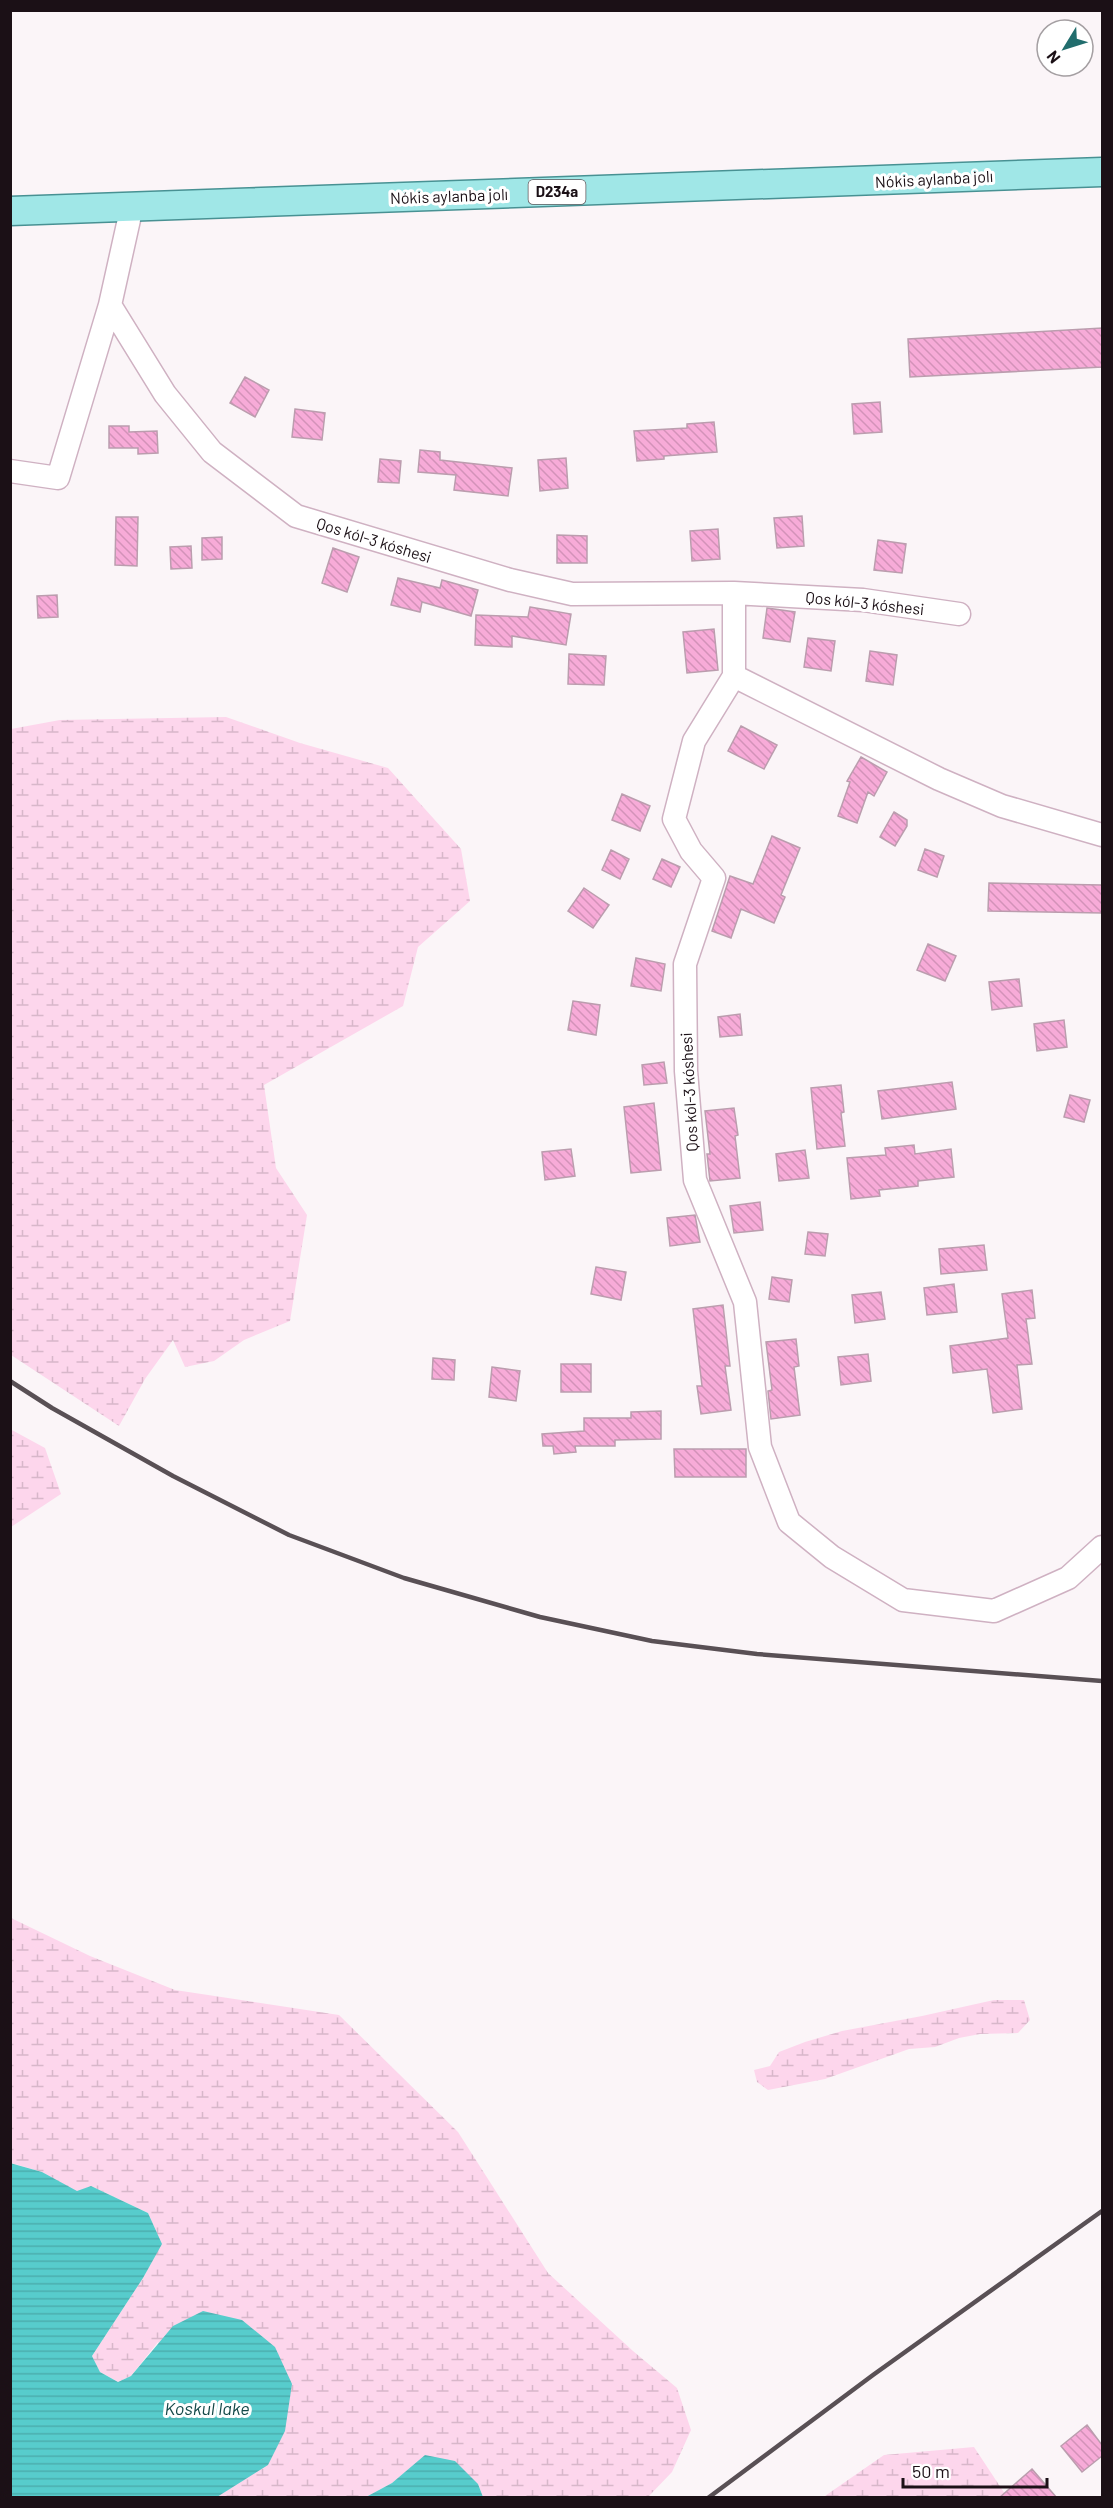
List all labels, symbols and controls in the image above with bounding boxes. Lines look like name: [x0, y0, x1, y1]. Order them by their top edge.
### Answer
north arrow: [1035, 18, 1095, 78]
text: N: [1042, 48, 1064, 68]
street label: Nókis aylanba jolı: [874, 166, 993, 191]
road number: D234a: [528, 180, 586, 204]
street label: Nókis aylanba jolı: [390, 184, 508, 207]
street label: Qos kól-3 kóshesi: [314, 513, 434, 566]
street label: Qos kól-3 kóshesi: [805, 587, 925, 618]
street label: Qos kól-3 kóshesi: [676, 1032, 701, 1152]
water label: Koskul lake: [164, 2397, 250, 2419]
scale bar: [903, 2451, 1047, 2489]
text: 50 m: [912, 2460, 950, 2482]

